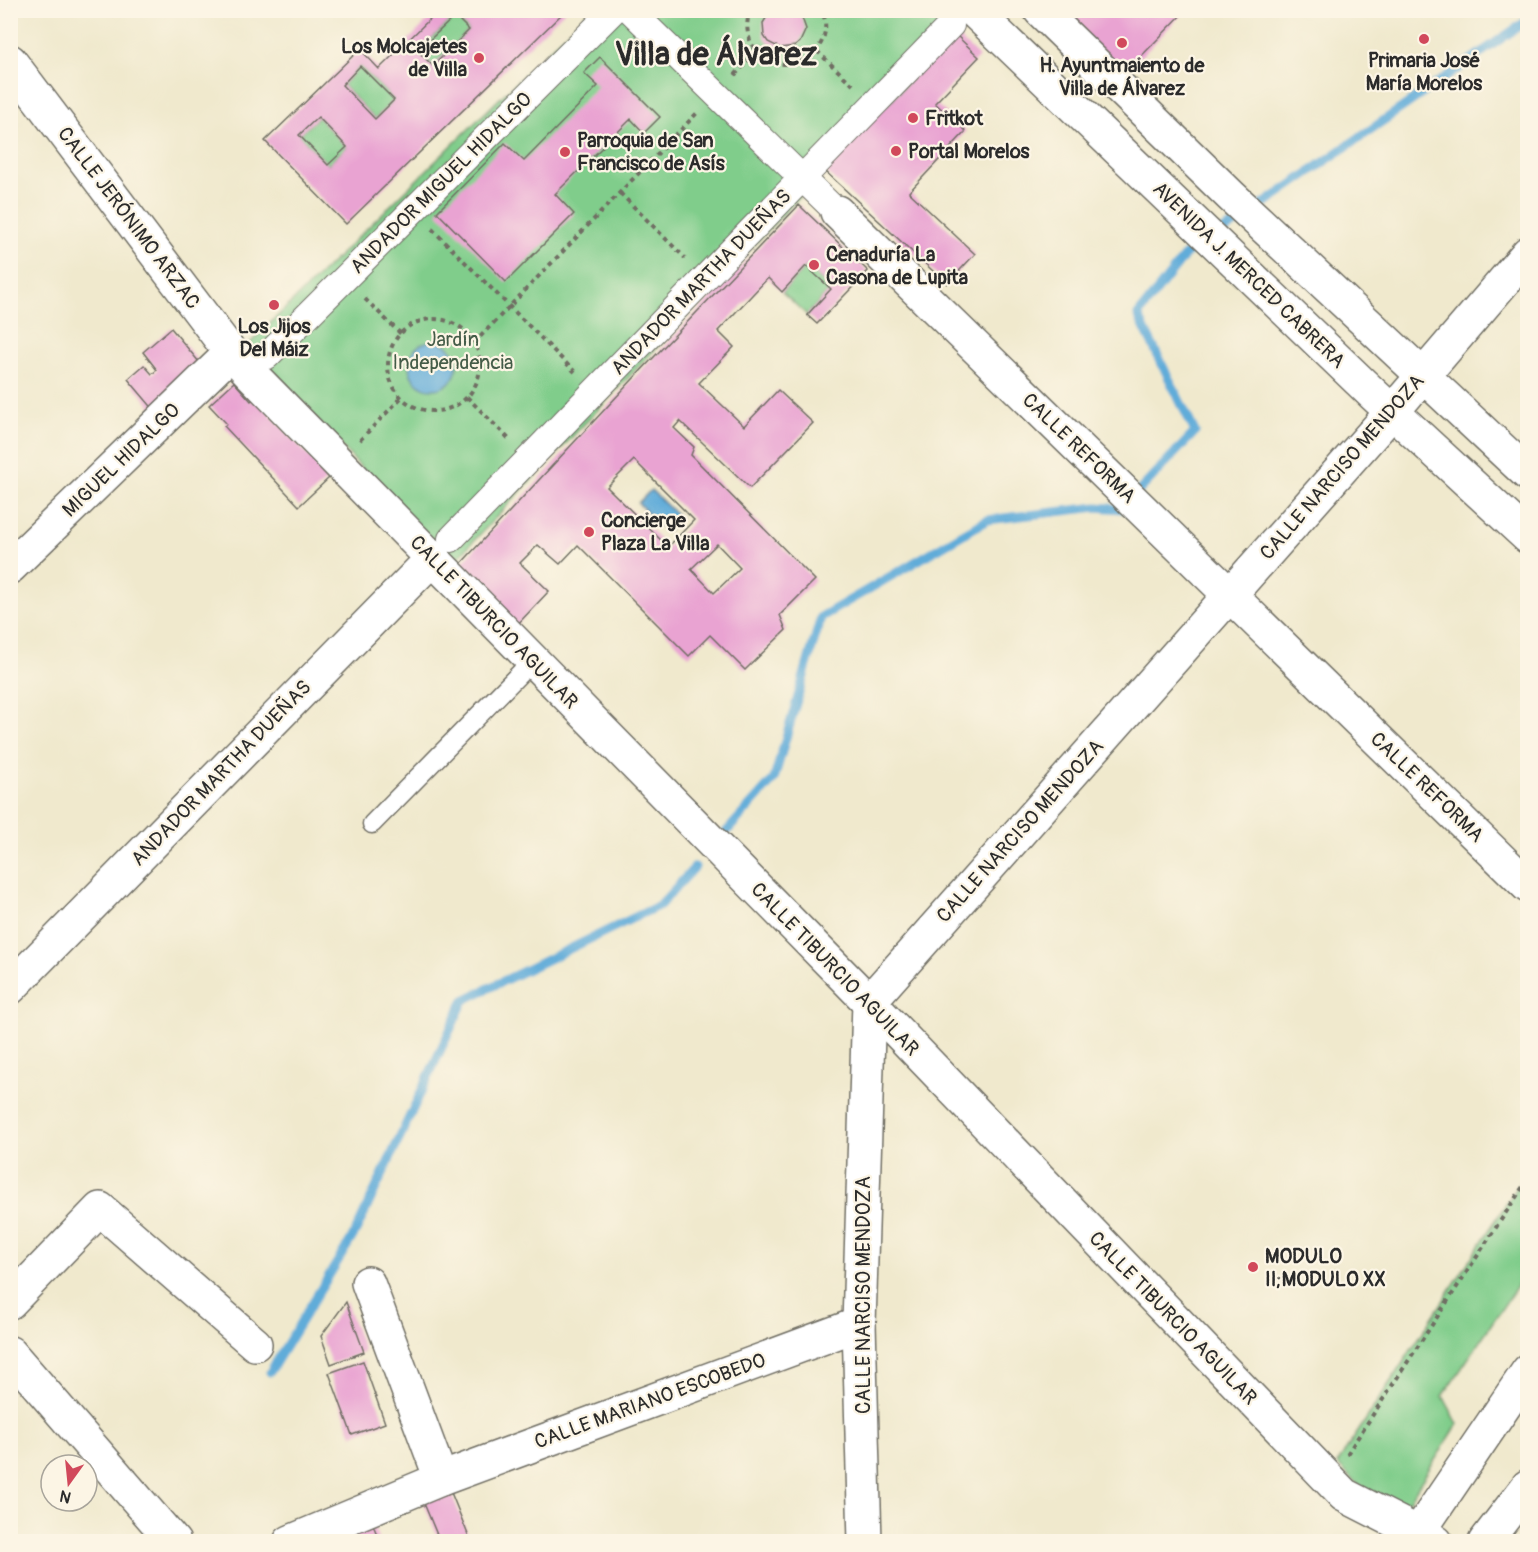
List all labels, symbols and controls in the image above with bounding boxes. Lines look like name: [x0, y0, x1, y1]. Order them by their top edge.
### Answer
marker: Primaria José María Morelos: [1417, 32, 1431, 46]
place label: Los Molcajetes de Villa: [341, 34, 467, 82]
district label: Villa de Álvarez: [615, 34, 817, 75]
marker: H. Ayuntmaiento de Villa de Álvarez: [1115, 36, 1129, 50]
place label: Primaria José María Morelos: [1366, 48, 1482, 96]
marker: Los Molcajetes de Villa: [472, 51, 486, 65]
place label: H. Ayuntmaiento de Villa de Álvarez: [1040, 53, 1206, 101]
street label: ANDADOR MIGUEL HIDALGO: [345, 87, 537, 279]
place label: Fritkot: [925, 106, 984, 131]
marker: Fritkot: [906, 111, 920, 125]
street label: CALLE JERÓNIMO ARZAC: [52, 122, 206, 314]
place label: Parroquia de San Francisco de Asís: [577, 128, 725, 176]
place label: Portal Morelos: [908, 139, 1030, 164]
marker: Portal Morelos: [889, 144, 903, 158]
marker: Parroquia de San Francisco de Asís: [558, 145, 572, 159]
street label: AVENIDA J. MERCED CABRERA: [1147, 176, 1351, 374]
street label: ANDADOR MARTHA DUEÑAS: [606, 184, 796, 380]
place label: Cenaduría La Casona de Lupita: [826, 242, 968, 290]
marker: Cenaduría La Casona de Lupita: [807, 258, 821, 272]
marker: Los Jijos Del Máiz: [267, 298, 281, 312]
place label: Los Jijos Del Máiz: [237, 314, 311, 362]
park label: Jardín Independencia: [393, 327, 513, 375]
street label: CALLE NARCISO MENDOZA: [1255, 369, 1430, 565]
street label: CALLE REFORMA: [1017, 387, 1141, 509]
street label: MIGUEL HIDALGO: [57, 398, 185, 522]
place label: Concierge Plaza La Villa: [601, 508, 709, 556]
marker: Concierge Plaza La Villa: [582, 525, 596, 539]
street label: CALLE TIBURCIO AGUILAR: [405, 530, 583, 714]
street label: ANDADOR MARTHA DUEÑAS: [126, 675, 316, 871]
street label: CALLE REFORMA: [1365, 726, 1489, 848]
street label: CALLE NARCISO MENDOZA: [931, 734, 1109, 928]
street label: CALLE TIBURCIO AGUILAR: [746, 877, 924, 1061]
street label: CALLE NARCISO MENDOZA: [851, 1176, 876, 1414]
street label: CALLE TIBURCIO AGUILAR: [1084, 1226, 1262, 1410]
place label: MODULO II;MODULO XX: [1265, 1244, 1386, 1292]
marker: MODULO II;MODULO XX: [1246, 1260, 1260, 1274]
street label: CALLE MARIANO ESCOBEDO: [531, 1348, 769, 1454]
north arrow: [39, 1453, 99, 1513]
text: N: [57, 1485, 73, 1508]

